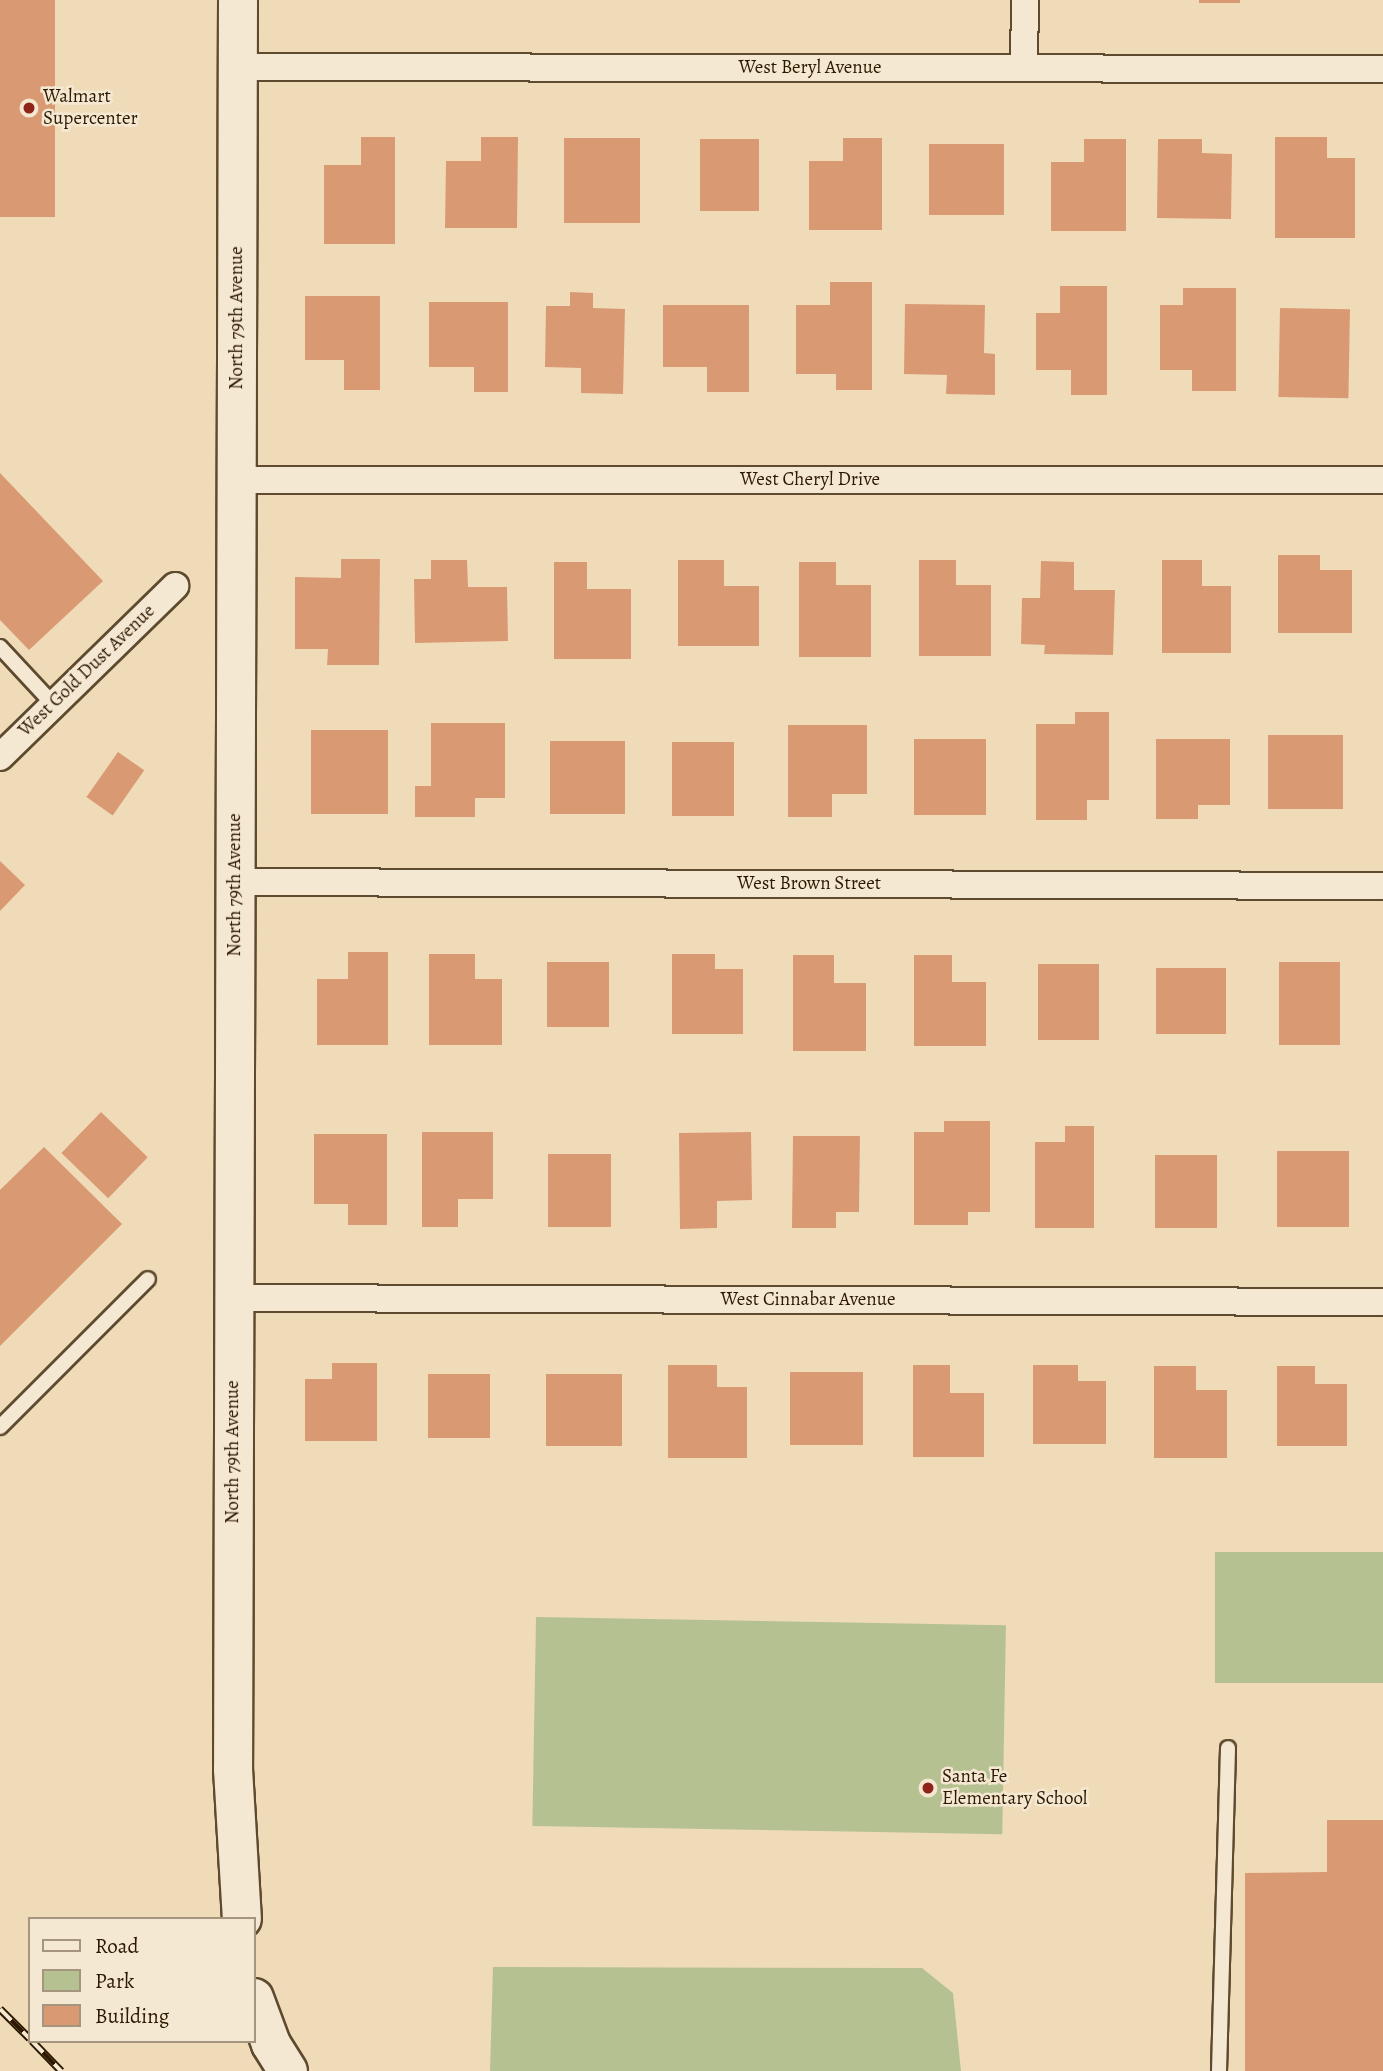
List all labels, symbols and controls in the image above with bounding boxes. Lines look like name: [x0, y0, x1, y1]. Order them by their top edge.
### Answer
street label: West Beryl Avenue: [738, 57, 882, 79]
place label: Walmart Supercenter: [43, 86, 138, 130]
marker: Walmart Supercenter: [21, 100, 37, 116]
street label: North 79th Avenue: [226, 246, 248, 390]
street label: West Cheryl Drive: [740, 469, 880, 491]
street label: West Gold Dust Avenue: [14, 600, 160, 742]
street label: North 79th Avenue: [224, 813, 246, 957]
street label: West Brown Street: [737, 873, 881, 895]
street label: West Cinnabar Avenue: [720, 1289, 896, 1311]
street label: North 79th Avenue: [222, 1380, 244, 1524]
place label: Santa Fe Elementary School: [942, 1766, 1087, 1810]
marker: Santa Fe Elementary School: [920, 1780, 936, 1796]
legend: [28, 1917, 256, 2043]
text: Road: [95, 1932, 139, 1960]
text: Park: [95, 1967, 134, 1995]
text: Building: [95, 2002, 169, 2030]

